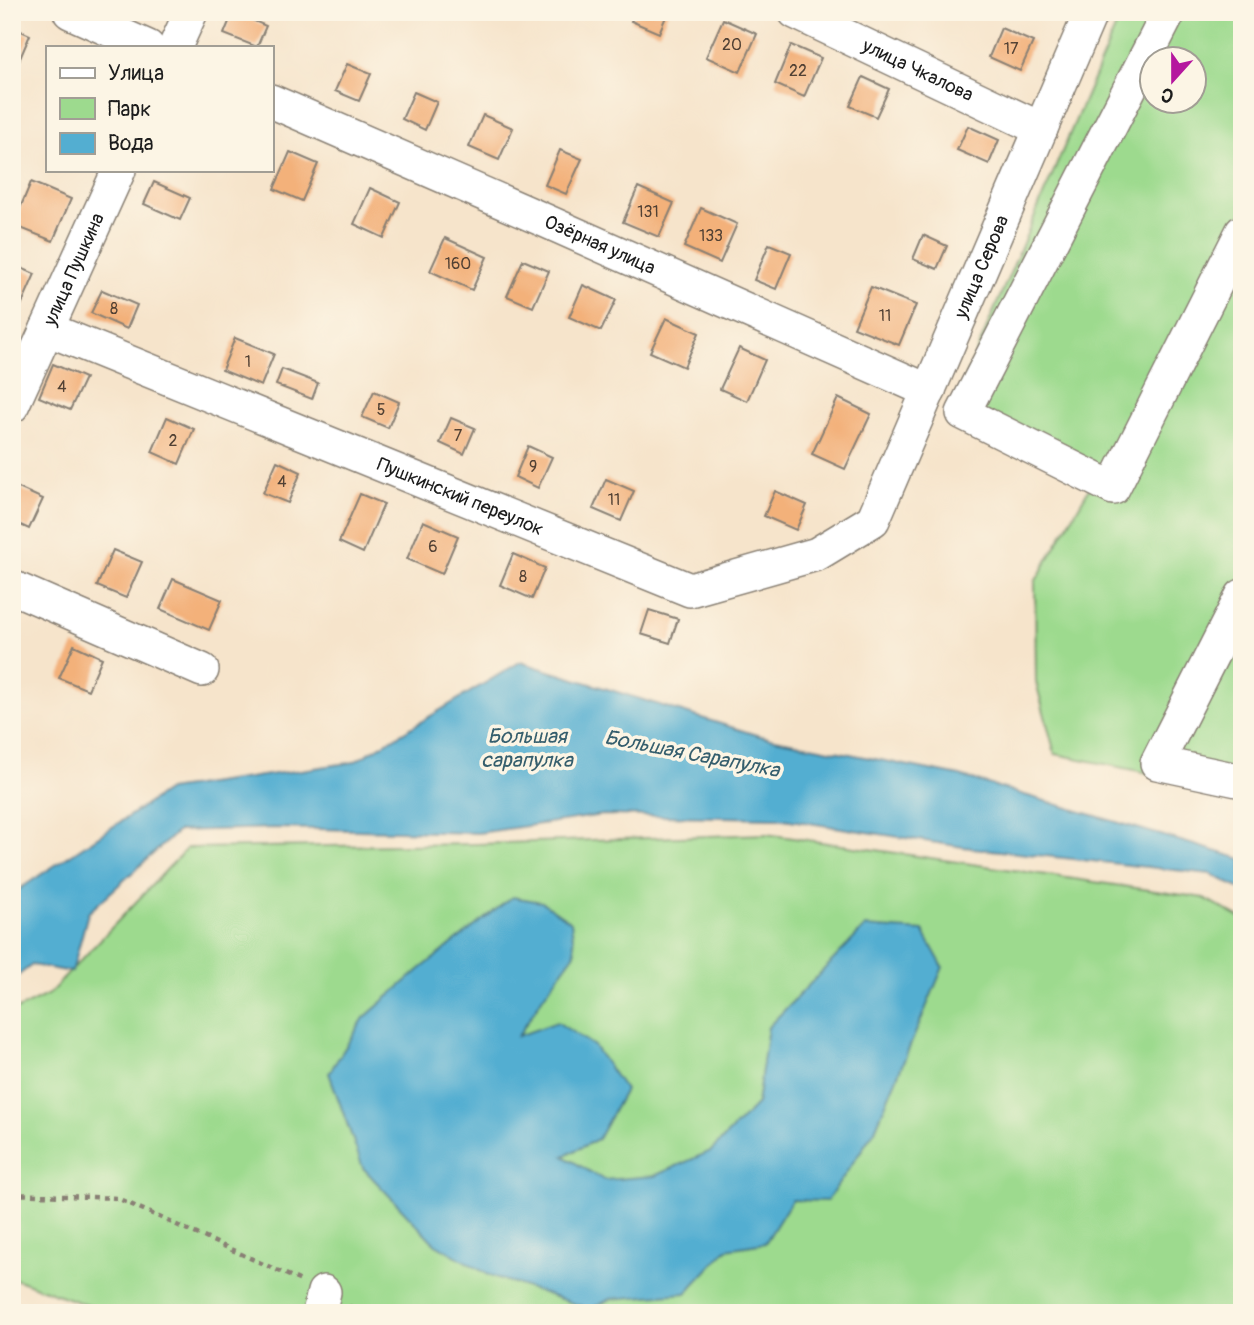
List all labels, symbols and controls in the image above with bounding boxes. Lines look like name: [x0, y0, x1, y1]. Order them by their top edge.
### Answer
street label: улица Чкалова: [858, 33, 977, 107]
house number: 20: [722, 35, 742, 55]
house number: 17: [1004, 39, 1019, 59]
legend: [46, 46, 273, 172]
north arrow: [1138, 46, 1208, 116]
text: Улица: [108, 60, 164, 87]
house number: 22: [789, 61, 807, 81]
text: С: [1157, 82, 1177, 108]
text: Парк: [108, 96, 151, 123]
text: Вода: [108, 130, 154, 157]
house number: 131: [637, 202, 659, 222]
street label: улица Пушкина: [38, 209, 110, 330]
street label: Озёрная улица: [541, 210, 659, 280]
street label: улица Серова: [949, 211, 1014, 323]
house number: 133: [699, 226, 723, 246]
house number: 160: [445, 254, 471, 274]
house number: 8: [110, 299, 118, 319]
house number: 11: [879, 306, 891, 326]
house number: 1: [245, 352, 251, 372]
house number: 4: [57, 377, 67, 397]
house number: 5: [377, 400, 385, 420]
house number: 7: [454, 426, 463, 446]
house number: 2: [169, 431, 178, 451]
street label: Пушкинский переулок: [374, 452, 547, 541]
house number: 9: [529, 457, 537, 477]
house number: 4: [277, 472, 287, 492]
house number: 11: [608, 490, 620, 510]
house number: 6: [428, 537, 438, 557]
house number: 8: [519, 567, 527, 587]
water label: Большая сарапулка: [481, 723, 574, 774]
water label: Большая Сарапулка: [602, 724, 783, 784]

